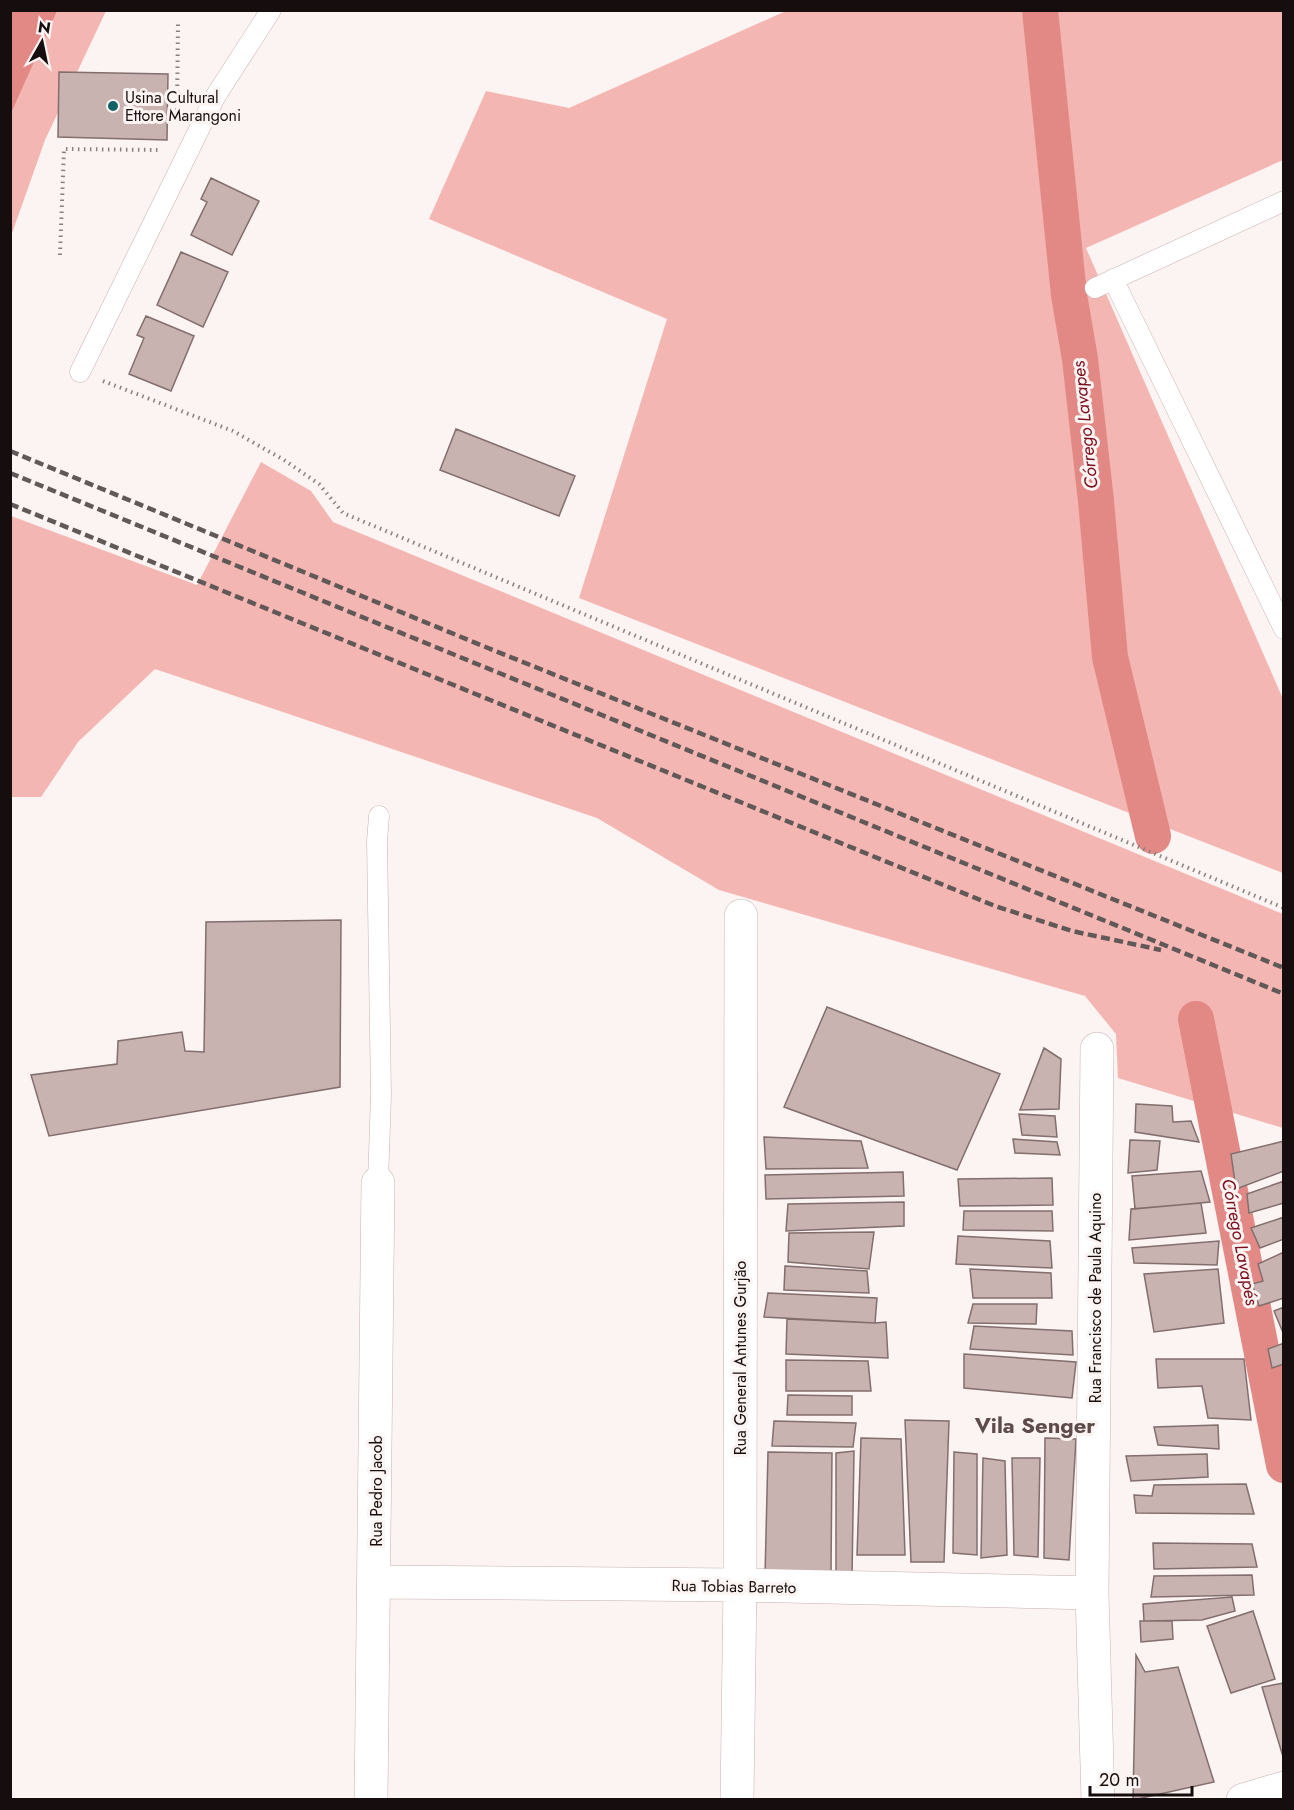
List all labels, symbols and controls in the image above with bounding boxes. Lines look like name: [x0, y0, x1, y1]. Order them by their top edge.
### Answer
north arrow: [12, 12, 72, 72]
text: N: [36, 15, 52, 40]
place label: Usina Cultural Ettore Marangoni: [125, 86, 241, 127]
marker: Usina Cultural Ettore Marangoni: [106, 99, 120, 113]
water label: Córrego Lavapes: [1065, 359, 1105, 490]
water label: Córrego Lavapés: [1215, 1176, 1265, 1308]
street label: Rua Francisco de Paula Aquino: [1084, 1192, 1107, 1403]
street label: Rua General Antunes Gurjão: [729, 1260, 752, 1455]
district label: Vila Senger: [974, 1409, 1095, 1441]
street label: Rua Pedro Jacob: [365, 1435, 388, 1547]
street label: Rua Tobias Barreto: [671, 1574, 797, 1599]
scale bar: [1090, 1759, 1192, 1797]
text: 20 m: [1099, 1767, 1139, 1793]

